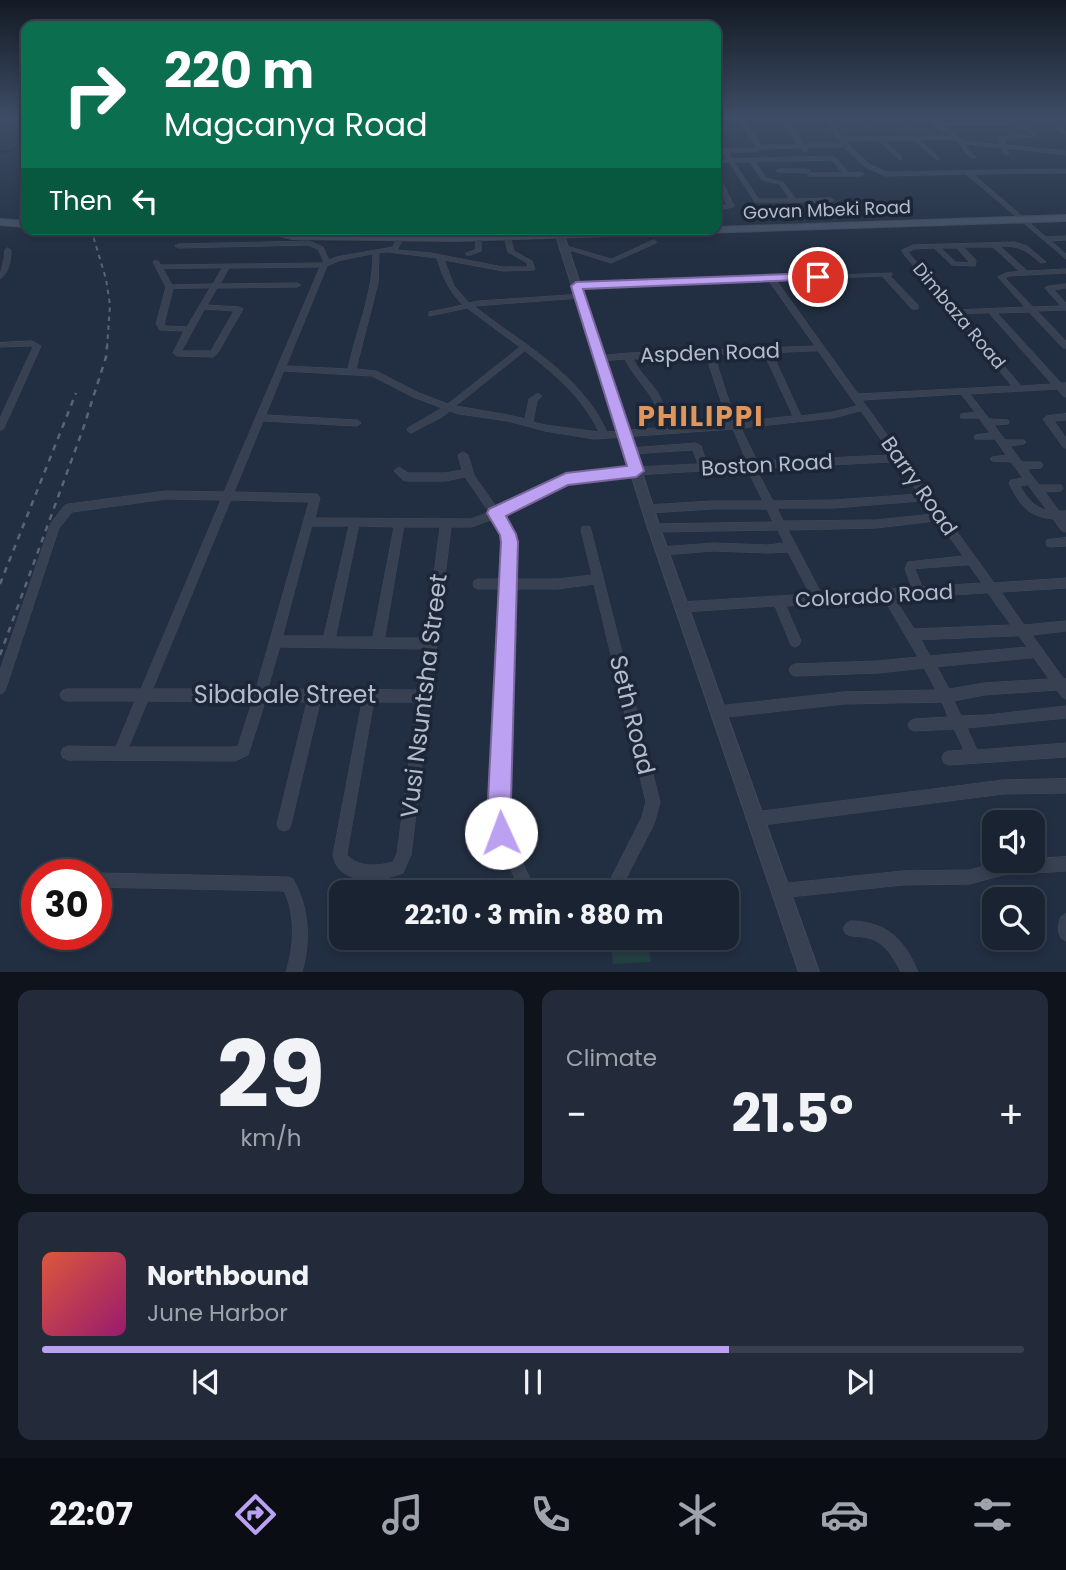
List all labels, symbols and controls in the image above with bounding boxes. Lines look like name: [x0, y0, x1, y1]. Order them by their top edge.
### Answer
text: 220 m: [164, 37, 314, 105]
icon: right: [49, 49, 140, 140]
text: Magcanya Road: [164, 102, 428, 147]
icon: left: [126, 182, 164, 220]
text: Then: [49, 183, 112, 219]
street label: Govan Mbeki Road: [742, 194, 911, 225]
pin: [788, 247, 848, 307]
street label: Dimbaza Road: [907, 257, 1011, 374]
icon: arrive: [799, 258, 837, 296]
street label: Aspden Road: [639, 336, 781, 369]
district label: PHILIPPI: [637, 397, 765, 436]
street label: Barry Road: [875, 430, 964, 541]
street label: Boston Road: [700, 447, 834, 482]
street label: Vusi Nsuntsha Street: [392, 572, 455, 820]
street label: Colorado Road: [794, 577, 954, 614]
street label: Seth Road: [602, 652, 663, 778]
street label: Sibabale Street: [194, 678, 376, 711]
position arrow: [464, 796, 538, 870]
map controls: [982, 810, 1045, 950]
button: sound: [982, 810, 1045, 873]
speed limit sign: 30: [21, 859, 112, 950]
button: search: [982, 887, 1045, 950]
text: 22:10 · 3 min · 880 m: [404, 897, 664, 933]
text: 29: [217, 1011, 325, 1139]
text: Climate: [566, 1042, 657, 1074]
text: 21.5°: [732, 1077, 853, 1150]
text: −: [566, 1088, 587, 1141]
text: +: [998, 1088, 1024, 1141]
text: km/h: [240, 1122, 302, 1154]
text: Northbound: [147, 1258, 309, 1294]
text: June Harbor: [147, 1297, 288, 1329]
icon: previous: [187, 1363, 225, 1401]
icon: pause: [514, 1363, 552, 1401]
icon: next: [841, 1363, 879, 1401]
icon: directions: [231, 1490, 280, 1539]
icon: music: [378, 1490, 427, 1539]
icon: phone: [526, 1490, 575, 1539]
icon: climate: [673, 1490, 722, 1539]
icon: car: [820, 1490, 869, 1539]
icon: filters: [968, 1490, 1017, 1539]
text: 22:07: [49, 1491, 133, 1536]

